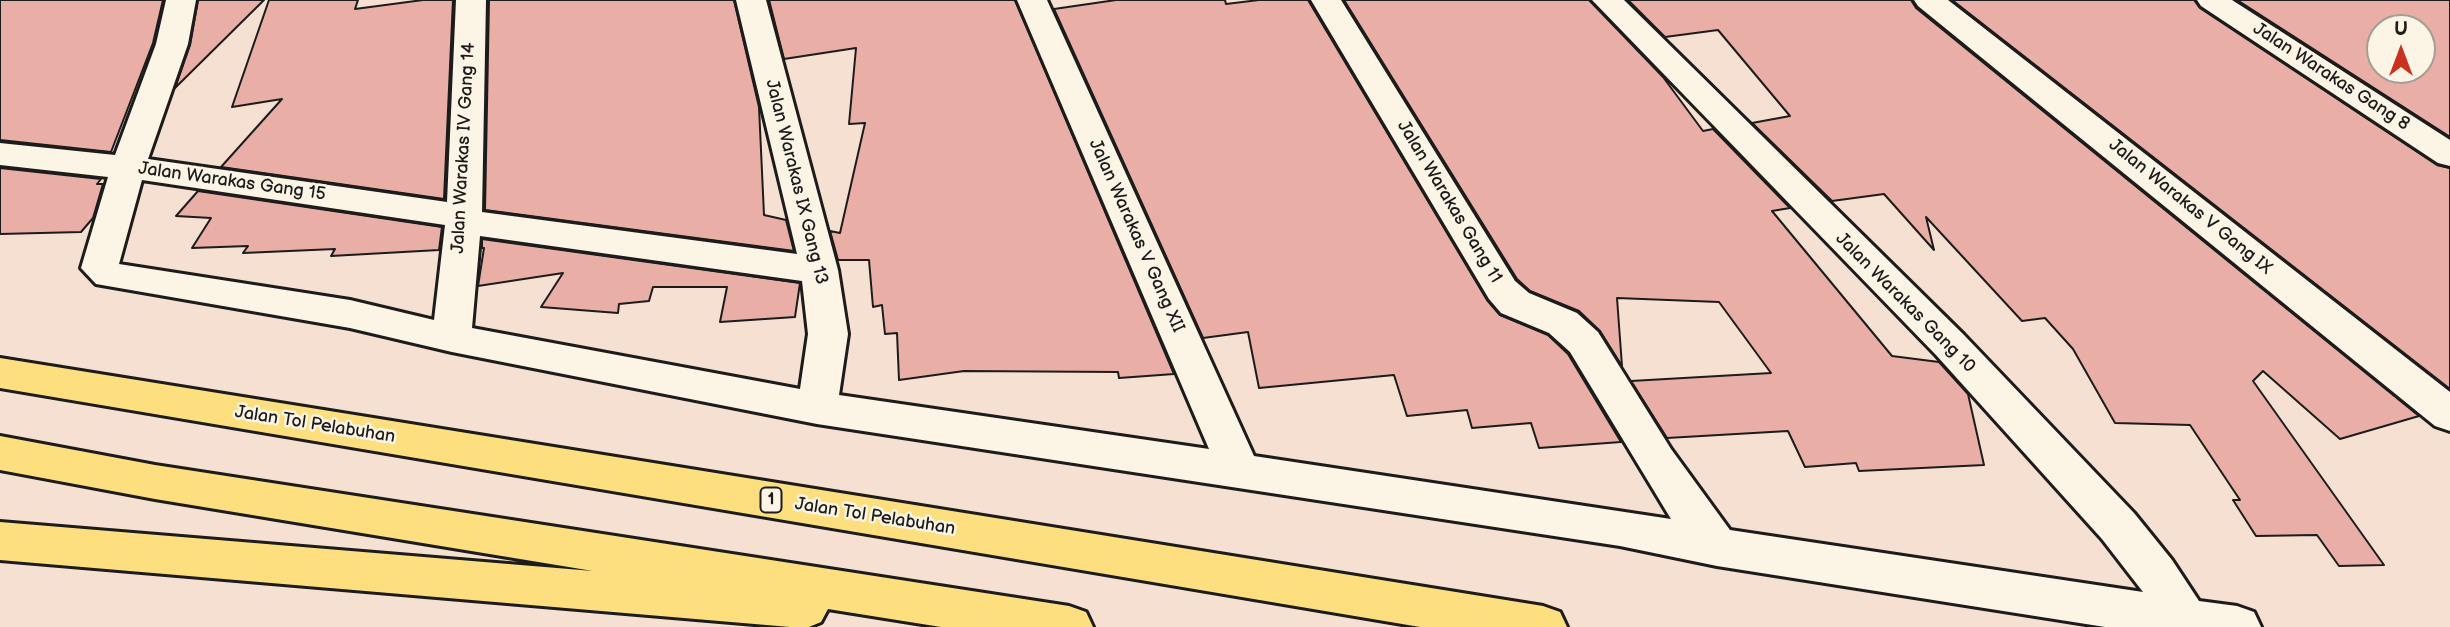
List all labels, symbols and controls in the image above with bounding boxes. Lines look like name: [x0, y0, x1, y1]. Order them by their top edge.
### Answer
north arrow: [2366, 14, 2436, 84]
street label: Jalan Warakas Gang 8: [2249, 18, 2413, 136]
text: U: [2394, 18, 2408, 41]
street label: Jalan Warakas IV Gang 14: [448, 42, 480, 254]
street label: Jalan Warakas IX Gang 13: [760, 77, 832, 287]
street label: Jalan Warakas Gang 11: [1392, 117, 1506, 287]
street label: Jalan Warakas V Gang IX: [2104, 135, 2276, 279]
street label: Jalan Warakas V Gang XII: [1084, 136, 1188, 336]
street label: Jalan Warakas Gang 15: [137, 158, 327, 206]
street label: Jalan Warakas Gang 10: [1830, 228, 1980, 378]
street label: Jalan Tol Pelabuhan: [233, 402, 397, 448]
road number: 1: [760, 488, 782, 512]
street label: Jalan Tol Pelabuhan: [793, 494, 957, 540]

